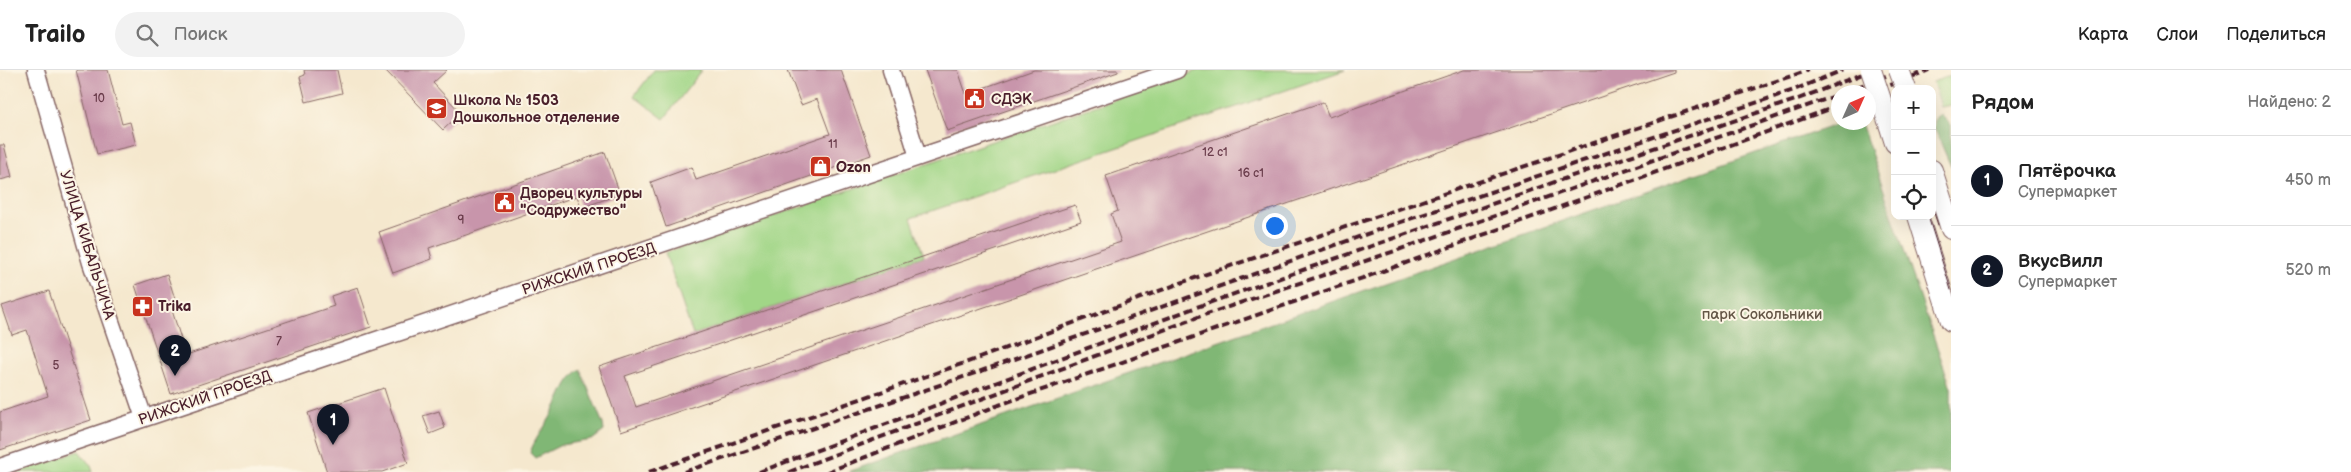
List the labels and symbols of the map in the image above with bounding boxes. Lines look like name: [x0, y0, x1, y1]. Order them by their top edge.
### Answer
north arrow: [1831, 85, 1876, 130]
public building icon: СДЭК: [963, 87, 987, 111]
place label: СДЭК: [991, 90, 1033, 109]
house number: 10: [93, 91, 105, 106]
place label: Школа № 1503 Дошкольное отделение: [453, 91, 620, 127]
school or university icon: Школа № 1503 Дошкольное отделение: [425, 97, 449, 121]
house number: 11: [828, 137, 838, 152]
house number: 12 с1: [1202, 145, 1228, 160]
shop icon: Ozon: [808, 155, 832, 179]
place label: Ozon: [836, 158, 871, 177]
house number: 16 с1: [1238, 166, 1264, 181]
street label: УЛИЦА КИБАЛЬЧИЧА: [55, 168, 119, 323]
place label: Дворец культуры "Содружество": [520, 184, 643, 220]
public building icon: Дворец культуры "Содружество": [492, 190, 516, 214]
house number: 9: [458, 213, 465, 228]
your location: [1262, 213, 1288, 239]
street label: РИЖСКИЙ ПРОЕЗД: [520, 238, 659, 300]
pharmacy icon: Trika: [130, 294, 154, 318]
place label: Trika: [158, 297, 191, 316]
park label: парк Сокольники: [1702, 305, 1822, 324]
house number: 7: [276, 334, 282, 349]
pin: 2: [159, 335, 191, 376]
house number: 5: [53, 358, 60, 373]
street label: РИЖСКИЙ ПРОЕЗД: [136, 366, 275, 430]
pin: 1: [317, 404, 349, 445]

